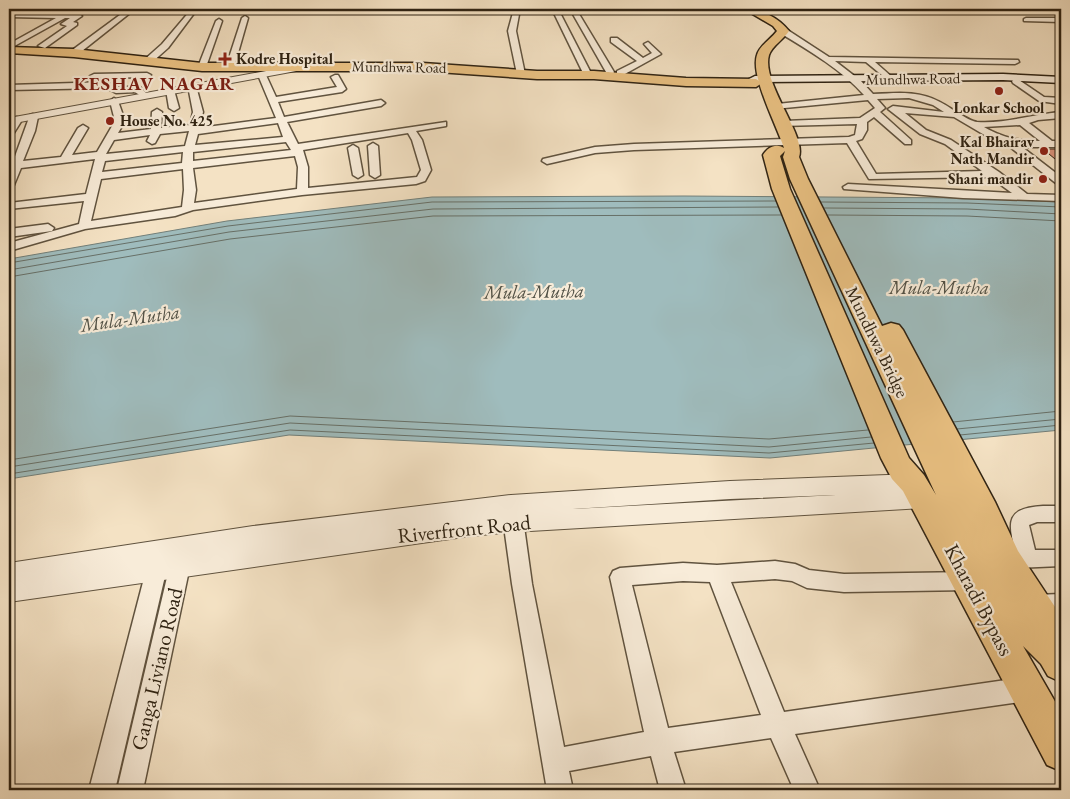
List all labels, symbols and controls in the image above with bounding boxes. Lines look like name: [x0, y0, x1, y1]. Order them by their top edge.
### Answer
place label: Kodre Hospital: [236, 49, 334, 68]
marker: Kodre Hospital: [218, 52, 232, 66]
street label: Mundhwa Road: [351, 56, 447, 77]
street label: Mundhwa Road: [865, 68, 961, 89]
district label: KESHAV NAGAR: [73, 71, 235, 96]
marker: Lonkar School: [993, 85, 1005, 97]
place label: Lonkar School: [954, 98, 1045, 117]
place label: House No. 425: [120, 111, 213, 130]
marker: House No. 425: [104, 115, 116, 127]
place label: Kal Bhairav Nath Mandir: [951, 132, 1035, 168]
marker: Kal Bhairav Nath Mandir: [1038, 145, 1050, 157]
place label: Shani mandir: [948, 169, 1034, 188]
marker: Shani mandir: [1037, 173, 1049, 185]
water label: Mula-Mutha: [888, 275, 989, 300]
water label: Mula-Mutha: [483, 278, 584, 305]
street label: Mundhwa Bridge: [841, 282, 914, 401]
water label: Mula-Mutha: [78, 299, 181, 338]
street label: Riverfront Road: [396, 508, 532, 549]
street label: Kharadi Bypass: [939, 539, 1020, 661]
street label: Ganga Liviano Road: [125, 584, 188, 753]

